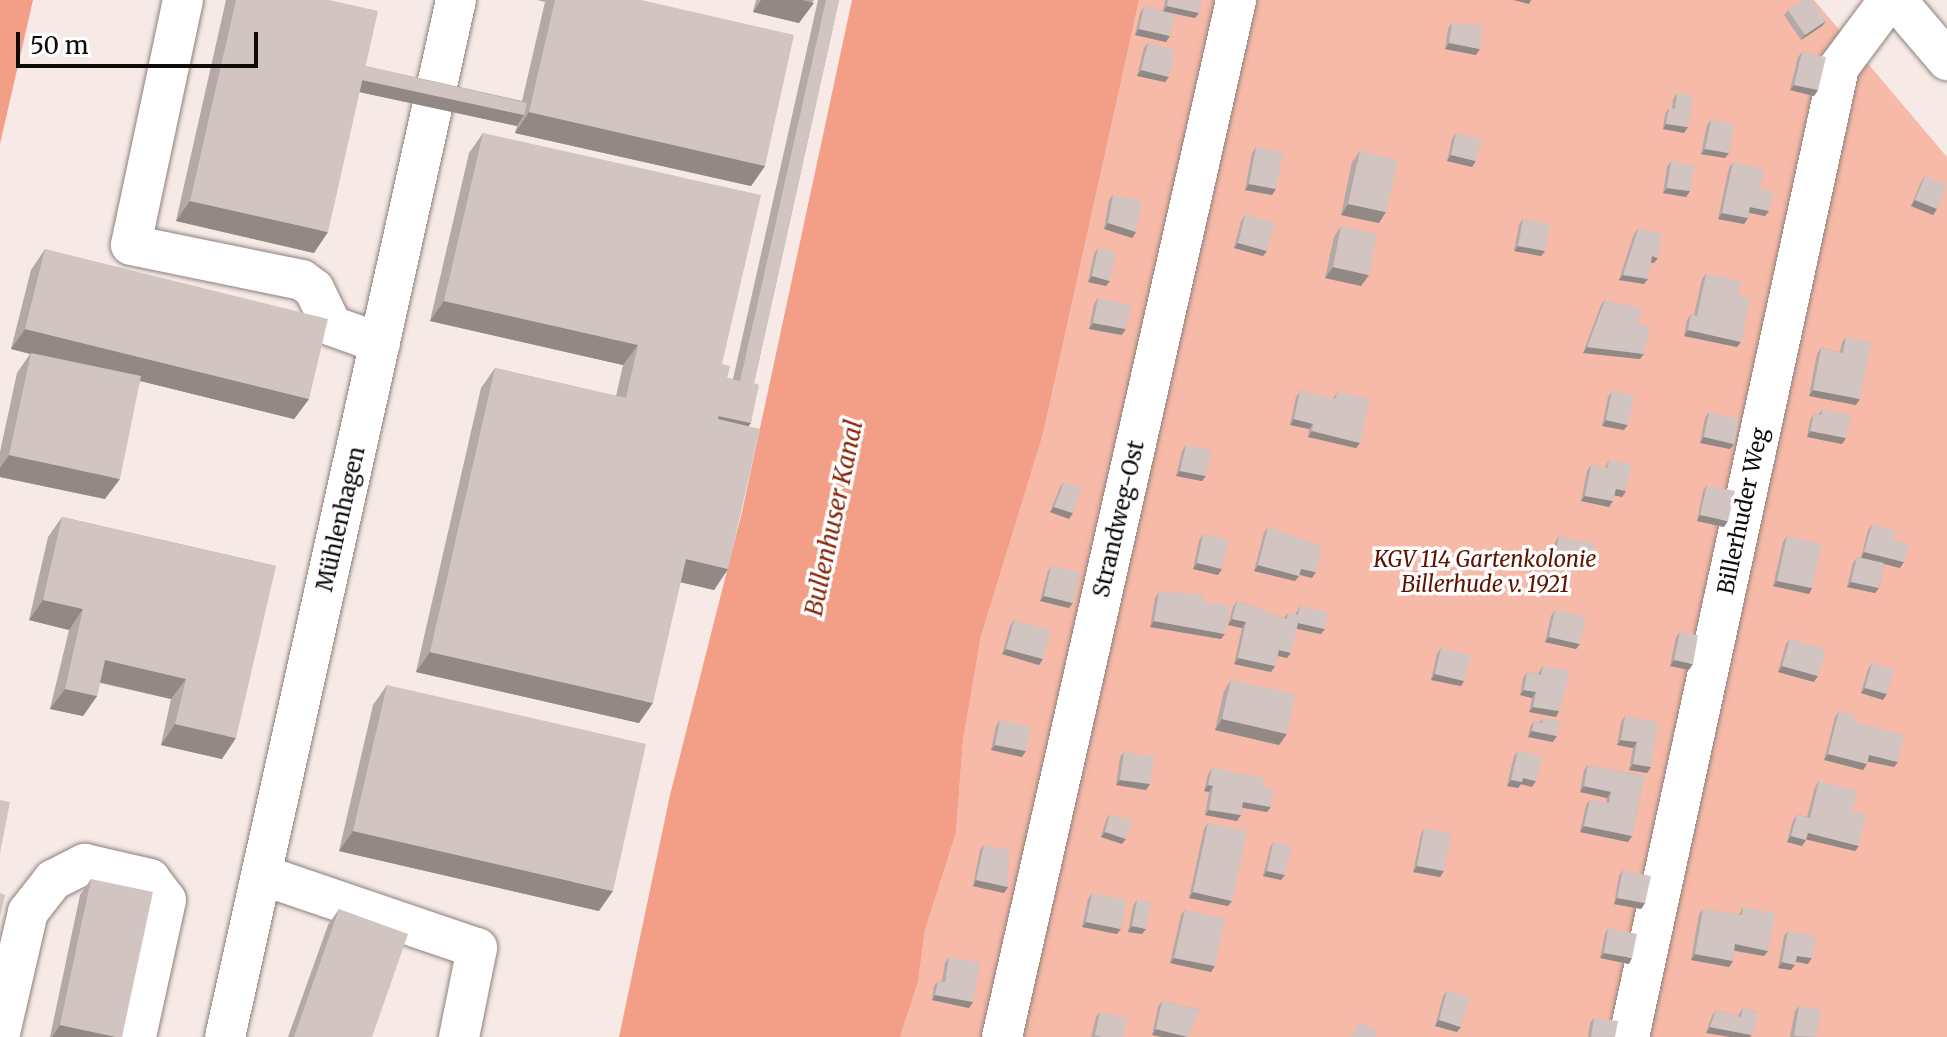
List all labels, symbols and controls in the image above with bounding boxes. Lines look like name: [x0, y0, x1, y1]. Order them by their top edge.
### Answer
scale bar: [20, 16, 262, 66]
text: 50 m: [30, 30, 89, 61]
water label: Bullenhuser Kanal: [799, 417, 869, 619]
street label: Billerhuder Weg: [1712, 425, 1774, 597]
street label: Strandweg-Ost: [1088, 438, 1150, 600]
street label: Mühlenhagen: [312, 444, 370, 594]
park label: KGV 114 Gartenkolonie Billerhude v. 1921: [1373, 546, 1597, 598]

